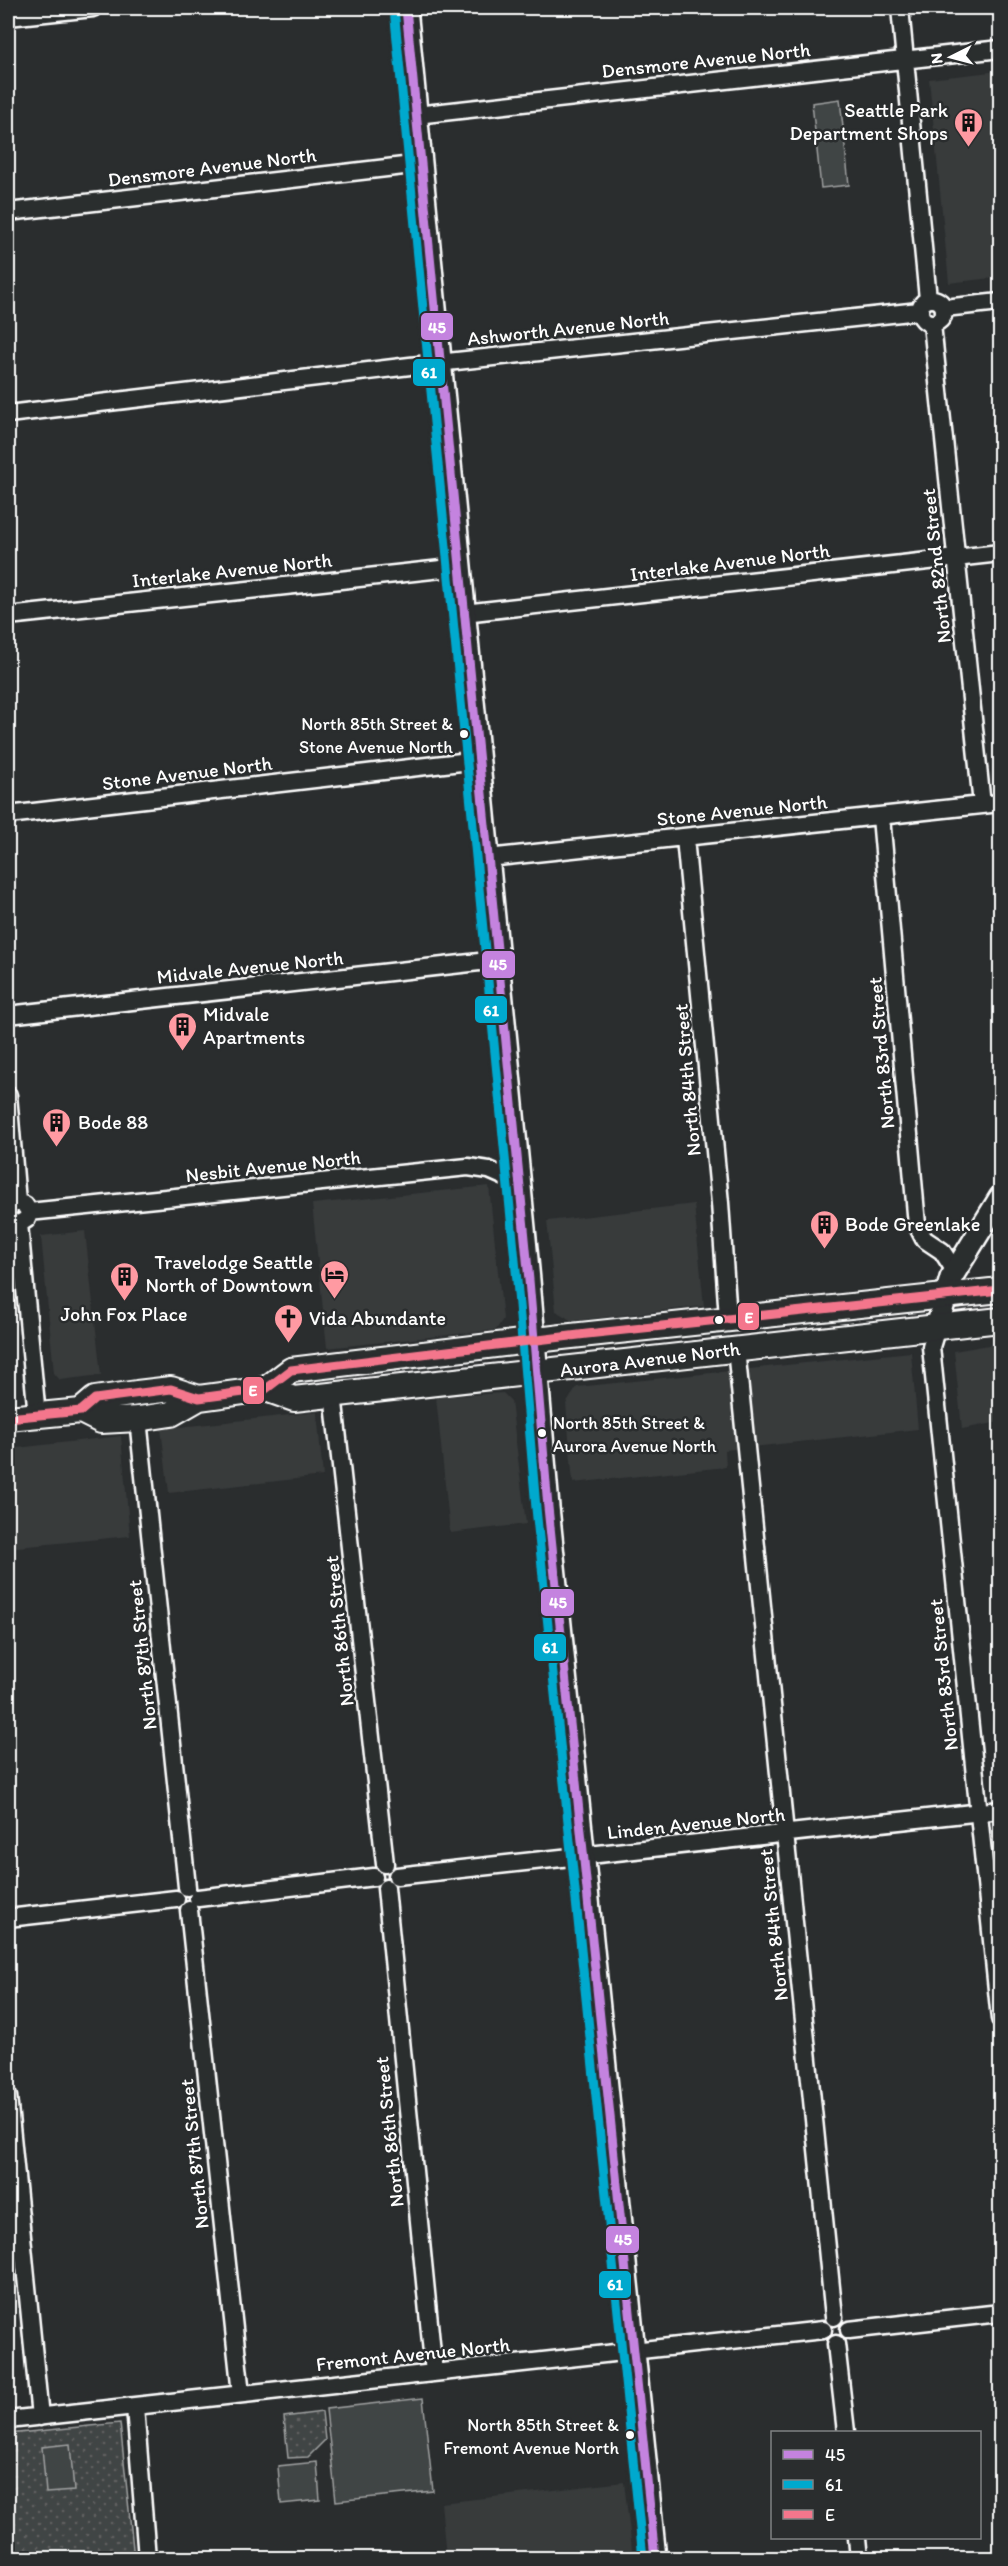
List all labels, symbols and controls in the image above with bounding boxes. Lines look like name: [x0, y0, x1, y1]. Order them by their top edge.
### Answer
north arrow: [921, 27, 981, 87]
street label: Densmore Avenue North: [600, 37, 812, 83]
text: N: [927, 52, 947, 65]
place label: Seattle Park Department Shops: [790, 98, 949, 145]
building icon: Seattle Park Department Shops: [953, 106, 985, 148]
street label: Densmore Avenue North: [106, 142, 318, 192]
street label: Ashworth Avenue North: [466, 305, 670, 351]
line badge: 45: [420, 312, 454, 341]
text: 45: [428, 318, 447, 337]
line badge: 61: [412, 358, 446, 387]
text: 61: [421, 363, 438, 382]
street label: North 82nd Street: [916, 487, 956, 645]
street label: Interlake Avenue North: [629, 538, 831, 586]
street label: Interlake Avenue North: [131, 548, 333, 592]
place label: North 85th Street & Stone Avenue North: [299, 713, 453, 758]
marker: North 85th Street & Stone Avenue North: [458, 728, 470, 740]
street label: Stone Avenue North: [101, 751, 274, 795]
street label: Stone Avenue North: [656, 789, 829, 831]
street label: Midvale Avenue North: [156, 945, 344, 989]
line badge: 45: [481, 950, 516, 979]
text: 45: [489, 955, 508, 974]
street label: North 83rd Street: [862, 975, 900, 1130]
line badge: 61: [474, 995, 508, 1024]
text: 61: [483, 1001, 500, 1020]
place label: Midvale Apartments: [203, 1002, 305, 1049]
street label: North 84th Street: [668, 1002, 706, 1157]
building icon: Midvale Apartments: [166, 1010, 198, 1052]
building icon: Bode 88: [41, 1106, 73, 1148]
place label: Bode 88: [78, 1110, 148, 1134]
street label: Nesbit Avenue North: [184, 1145, 362, 1187]
building icon: Bode Greenlake: [808, 1208, 840, 1250]
place label: Bode Greenlake: [845, 1212, 980, 1236]
place label: Travelodge Seattle North of Downtown: [145, 1250, 313, 1297]
hotel icon: Travelodge Seattle North of Downtown: [318, 1258, 350, 1300]
building icon: John Fox Place: [108, 1260, 140, 1302]
place label: John Fox Place: [61, 1302, 187, 1326]
church icon: Vida Abundante: [272, 1302, 304, 1344]
line badge: E: [737, 1302, 760, 1331]
place label: Vida Abundante: [309, 1306, 446, 1330]
text: E: [745, 1308, 754, 1327]
unlabelled marker: [713, 1314, 725, 1326]
street label: Aurora Avenue North: [558, 1336, 742, 1382]
line badge: E: [242, 1376, 265, 1405]
text: E: [249, 1381, 258, 1400]
place label: North 85th Street & Aurora Avenue North: [553, 1412, 717, 1457]
marker: North 85th Street & Aurora Avenue North: [536, 1427, 548, 1439]
street label: North 86th Street: [319, 1554, 359, 1707]
street label: North 87th Street: [122, 1578, 162, 1731]
line badge: 45: [540, 1588, 575, 1617]
text: 45: [549, 1593, 568, 1612]
street label: North 83rd Street: [923, 1597, 963, 1752]
line badge: 61: [533, 1633, 567, 1662]
text: 61: [542, 1638, 559, 1657]
street label: Linden Avenue North: [606, 1802, 786, 1844]
street label: North 84th Street: [753, 1847, 793, 2002]
street label: North 86th Street: [369, 2055, 409, 2208]
street label: North 87th Street: [174, 2077, 214, 2230]
line badge: 45: [605, 2225, 640, 2254]
text: 45: [614, 2230, 633, 2249]
line badge: 61: [598, 2270, 632, 2299]
text: 61: [607, 2275, 624, 2294]
street label: Fremont Avenue North: [315, 2332, 512, 2376]
place label: North 85th Street & Fremont Avenue North: [444, 2414, 619, 2459]
marker: North 85th Street & Fremont Avenue North: [624, 2429, 636, 2441]
legend: [771, 2431, 981, 2539]
text: 45: [825, 2444, 845, 2466]
text: 61: [825, 2474, 843, 2496]
text: E: [825, 2504, 835, 2526]

